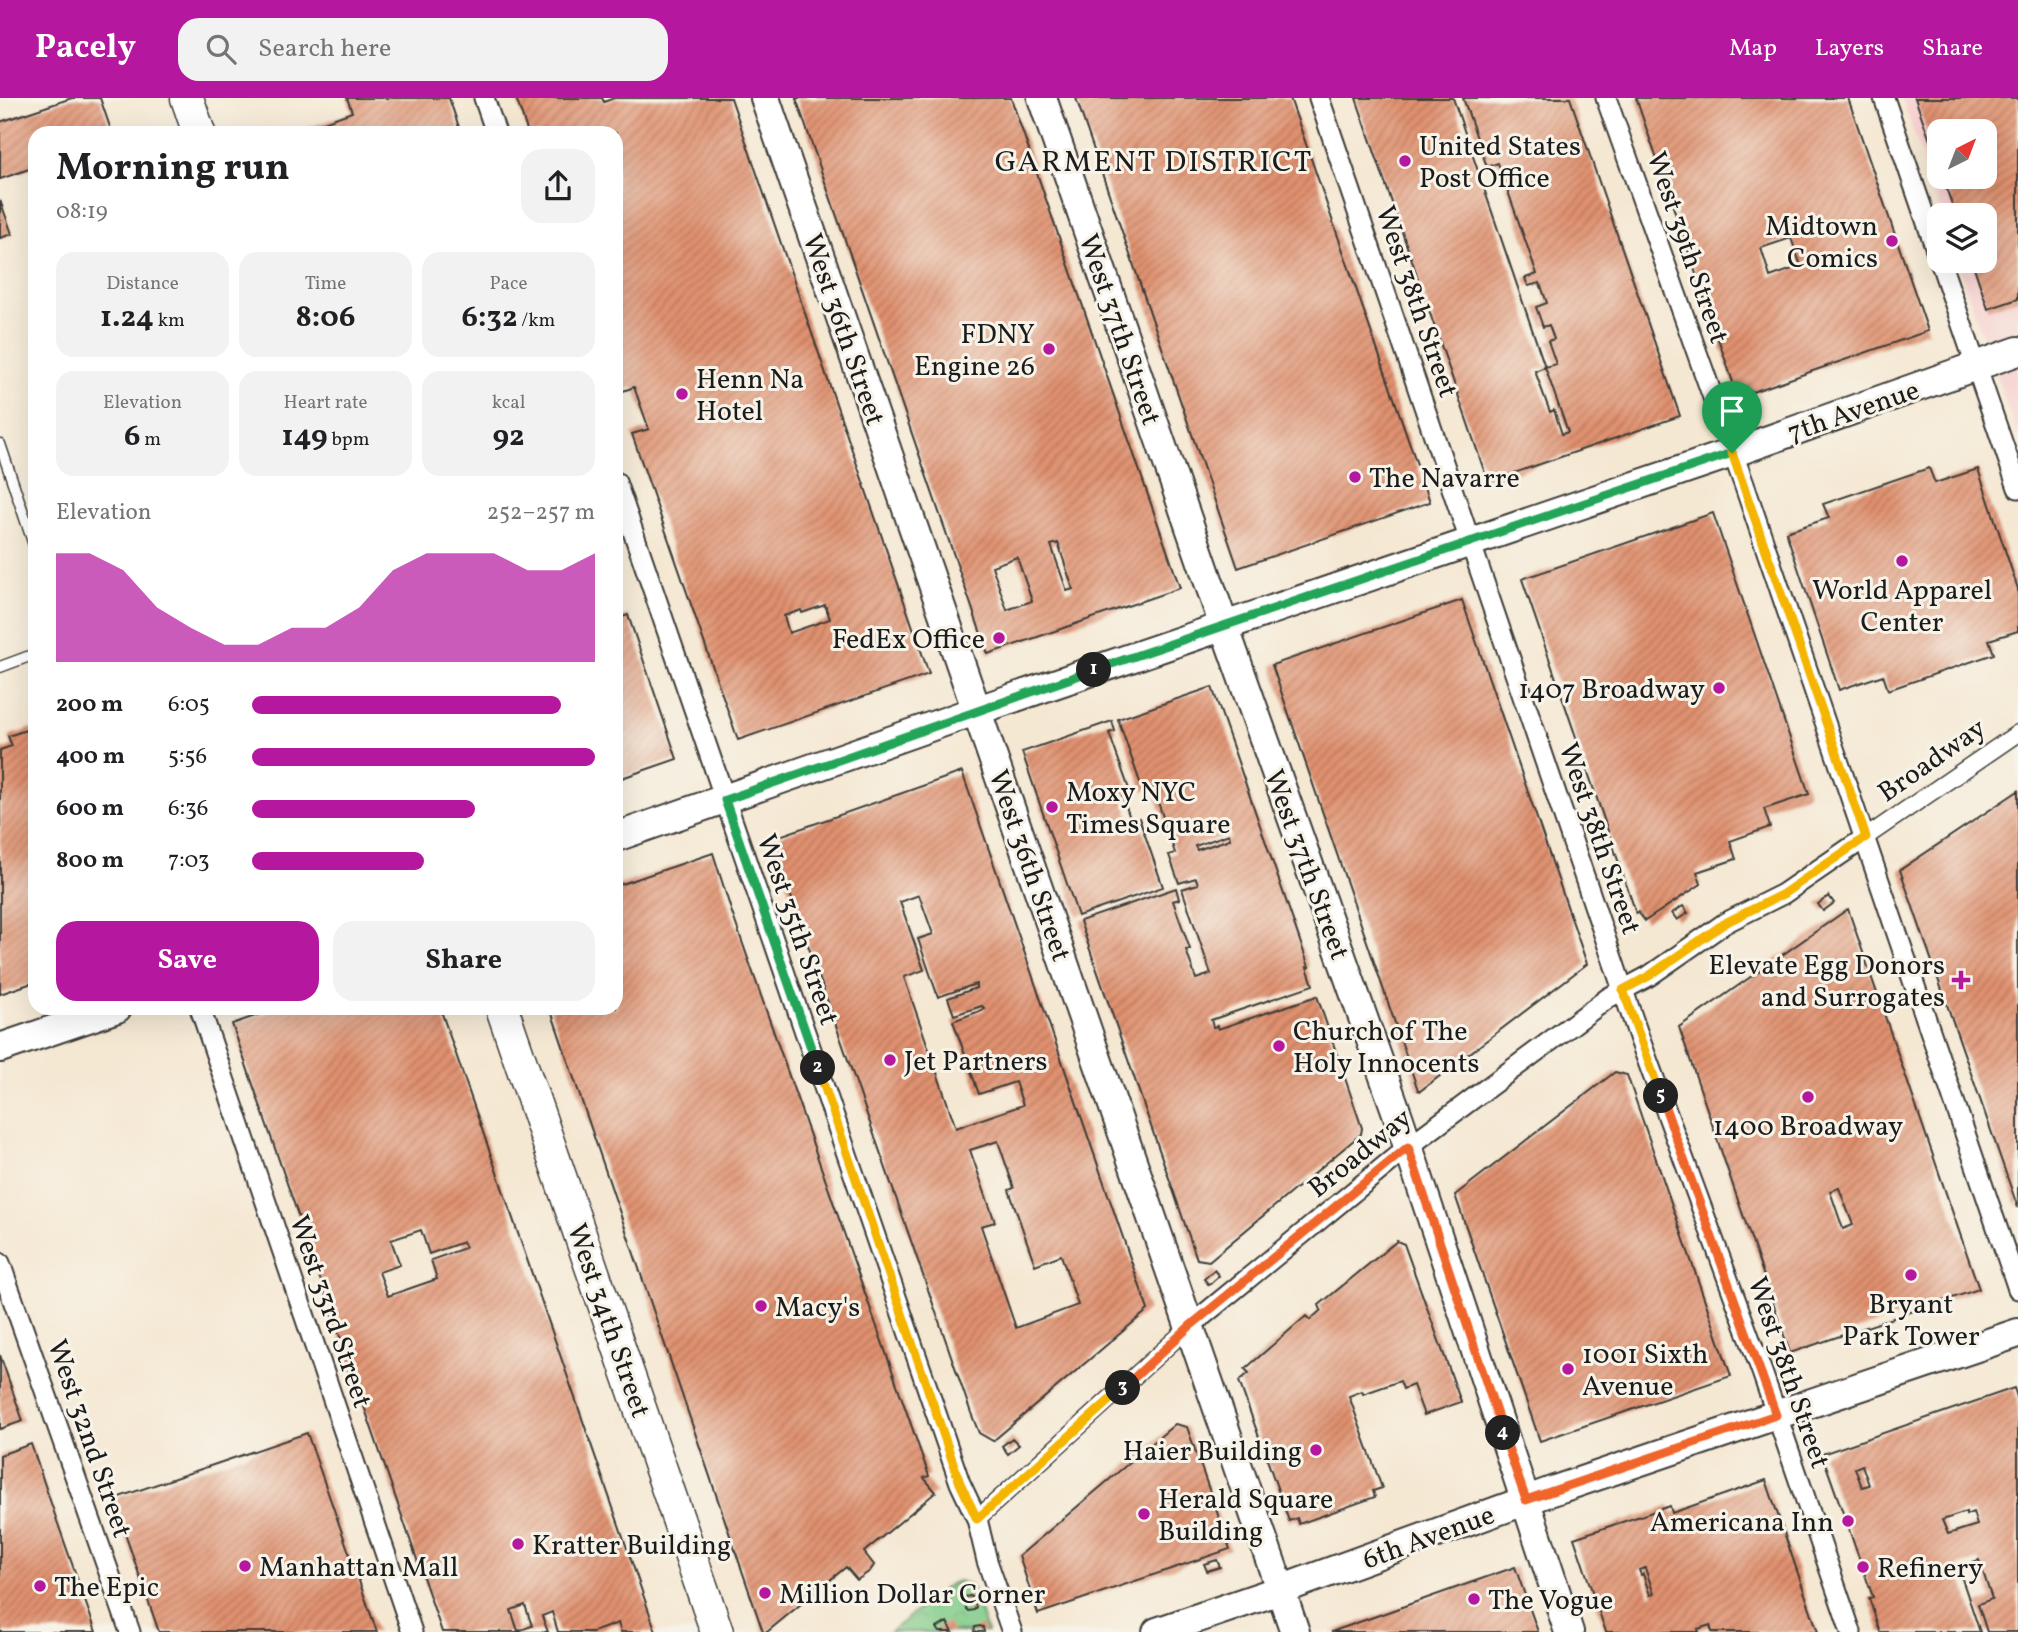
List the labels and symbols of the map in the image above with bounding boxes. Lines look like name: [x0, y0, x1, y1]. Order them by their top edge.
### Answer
north arrow: [1927, 119, 1997, 189]
place label: United States Post Office: [1419, 128, 1581, 199]
district label: GARMENT DISTRICT: [995, 142, 1313, 184]
street label: West 39th Street: [1636, 147, 1738, 349]
marker: United States Post Office: [1397, 153, 1413, 169]
street label: West 38th Street: [1365, 201, 1467, 403]
place label: Midtown Comics: [1765, 208, 1878, 279]
street label: West 36th Street: [792, 229, 894, 431]
street label: West 37th Street: [1068, 229, 1170, 431]
marker: Midtown Comics: [1884, 233, 1900, 249]
place label: FDNY Engine 26: [914, 316, 1035, 387]
marker: FDNY Engine 26: [1041, 341, 1057, 357]
place label: Henn Na Hotel: [696, 361, 804, 432]
street label: 7th Avenue: [1783, 372, 1925, 453]
pin: [1702, 381, 1762, 453]
marker: Henn Na Hotel: [674, 386, 690, 402]
place label: The Navarre: [1369, 460, 1520, 499]
marker: The Navarre: [1347, 469, 1363, 485]
marker: World Apparel Center: [1894, 553, 1910, 569]
place label: World Apparel Center: [1812, 572, 1992, 643]
place label: FedEx Office: [832, 621, 985, 660]
marker: FedEx Office: [991, 630, 1007, 646]
pin: 1: [1076, 652, 1112, 688]
place label: 1407 Broadway: [1518, 671, 1705, 710]
marker: 1407 Broadway: [1711, 680, 1727, 696]
street label: Broadway: [1871, 710, 1994, 813]
street label: West 38th Street: [1548, 738, 1650, 940]
street label: West 37th Street: [1253, 764, 1358, 965]
street label: West 36th Street: [978, 765, 1080, 967]
place label: Moxy NYC Times Square: [1066, 774, 1231, 845]
marker: Moxy NYC Times Square: [1044, 799, 1060, 815]
street label: West 35th Street: [746, 829, 848, 1031]
place label: Elevate Egg Donors and Surrogates: [1708, 947, 1945, 1018]
marker: Elevate Egg Donors and Surrogates: [1951, 970, 1971, 990]
place label: Church of The Holy Innocents: [1293, 1013, 1480, 1084]
marker: Church of The Holy Innocents: [1271, 1038, 1287, 1054]
place label: Jet Partners: [904, 1043, 1047, 1082]
pin: 2: [800, 1051, 836, 1086]
marker: Jet Partners: [882, 1052, 898, 1068]
pin: 5: [1644, 1079, 1678, 1114]
marker: 1400 Broadway: [1800, 1089, 1816, 1105]
street label: Broadway: [1300, 1100, 1421, 1208]
place label: 1400 Broadway: [1713, 1108, 1903, 1147]
street label: West 33rd Street: [278, 1210, 381, 1413]
street label: West 34th Street: [556, 1218, 659, 1423]
marker: Bryant Park Tower: [1903, 1267, 1919, 1283]
street label: West 38th Street: [1737, 1272, 1839, 1474]
place label: Bryant Park Tower: [1842, 1286, 1980, 1357]
place label: Macy's: [775, 1289, 860, 1328]
marker: Macy's: [753, 1298, 769, 1314]
street label: West 32nd Street: [36, 1334, 141, 1543]
place label: 1001 Sixth Avenue: [1582, 1336, 1709, 1407]
marker: 1001 Sixth Avenue: [1560, 1361, 1576, 1377]
pin: 3: [1106, 1370, 1140, 1406]
pin: 4: [1486, 1416, 1520, 1450]
place label: Haier Building: [1123, 1433, 1302, 1472]
marker: Haier Building: [1308, 1442, 1324, 1458]
place label: Herald Square Building: [1158, 1481, 1333, 1552]
street label: 6th Avenue: [1357, 1496, 1500, 1580]
place label: Americana Inn: [1650, 1504, 1834, 1543]
marker: Herald Square Building: [1136, 1506, 1152, 1522]
marker: Americana Inn: [1840, 1513, 1856, 1529]
place label: Kratter Building: [532, 1527, 731, 1566]
marker: Kratter Building: [510, 1536, 526, 1552]
place label: Manhattan Mall: [259, 1549, 458, 1588]
place label: Refinery: [1877, 1550, 1983, 1589]
marker: Manhattan Mall: [237, 1558, 253, 1574]
marker: Refinery: [1855, 1559, 1871, 1575]
place label: The Epic: [54, 1569, 159, 1608]
place label: Million Dollar Corner: [779, 1576, 1046, 1615]
marker: The Epic: [32, 1578, 48, 1594]
place label: The Vogue: [1488, 1582, 1613, 1621]
marker: Million Dollar Corner: [757, 1585, 773, 1601]
marker: The Vogue: [1466, 1591, 1482, 1607]

